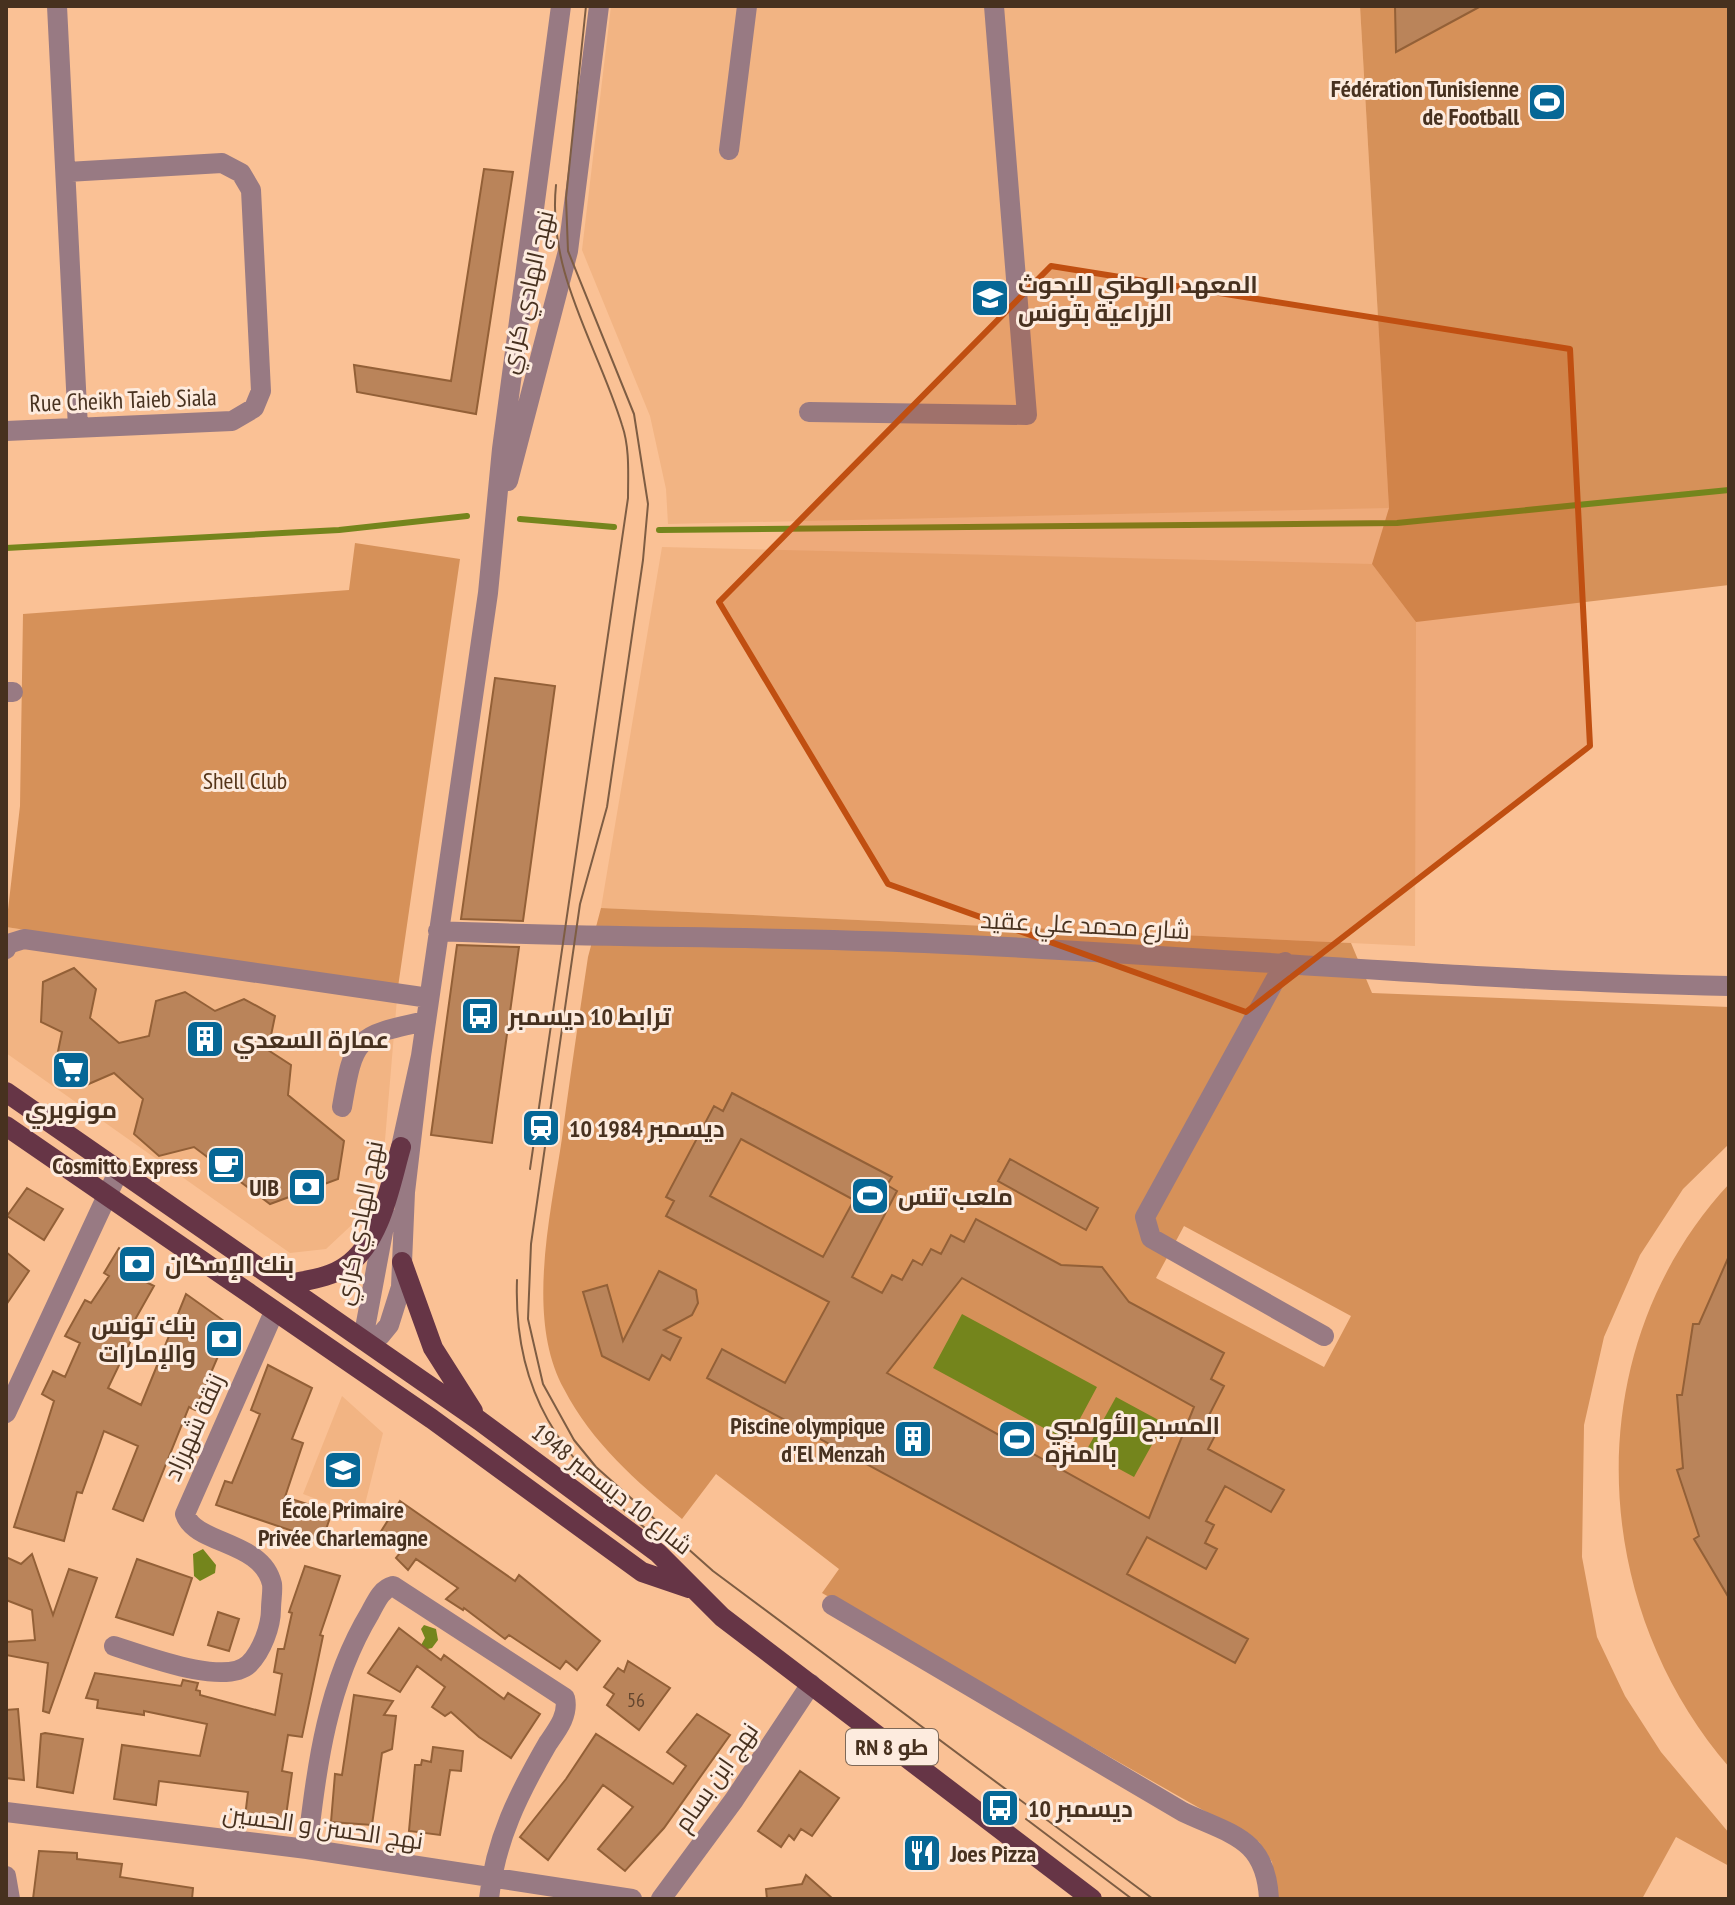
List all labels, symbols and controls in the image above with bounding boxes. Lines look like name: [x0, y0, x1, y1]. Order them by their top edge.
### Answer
place label: Fédération Tunisienne de Football: [1331, 73, 1519, 132]
sports icon: Fédération Tunisienne de Football: [1526, 81, 1568, 123]
street label: نهج الهادي كراي: [493, 207, 564, 377]
place label: المعهد الوطني للبحوث الزراعية بتونس: [1018, 269, 1258, 328]
school or university icon: المعهد الوطني للبحوث الزراعية بتونس: [969, 277, 1011, 319]
street label: Rue Cheikh Taieb Siala: [29, 381, 217, 419]
park label: Shell Club: [203, 765, 287, 796]
street label: شارع محمد علي عقيد: [979, 904, 1190, 950]
bus stop icon: ترابط 10 ديسمبر: [459, 995, 501, 1037]
place label: ترابط 10 ديسمبر: [507, 1001, 672, 1032]
building icon: عمارة السعدي: [184, 1018, 226, 1060]
place label: عمارة السعدي: [233, 1024, 389, 1059]
supermarket icon: مونوبري: [50, 1049, 92, 1091]
place label: مونوبري: [25, 1094, 117, 1129]
station icon: 10 ديسمبر 1984: [520, 1107, 562, 1149]
place label: 10 ديسمبر 1984: [569, 1113, 725, 1144]
street label: نهج الهادي كراي: [328, 1138, 393, 1308]
cafe icon: Cosmitto Express: [205, 1144, 247, 1186]
place label: Cosmitto Express: [52, 1150, 198, 1181]
bank icon: UIB: [286, 1166, 328, 1208]
place label: UIB: [249, 1172, 279, 1203]
sports icon: ملعب تنس: [849, 1175, 891, 1217]
place label: ملعب تنس: [898, 1181, 1013, 1212]
bank icon: بنك الإسكان: [116, 1243, 158, 1285]
place label: بنك الإسكان: [165, 1249, 294, 1280]
place label: بنك تونس والإمارات: [91, 1310, 196, 1369]
bank icon: بنك تونس والإمارات: [203, 1318, 245, 1360]
street label: زنقة شهرزاد: [157, 1369, 231, 1485]
place label: Piscine olympique d'El Menzah: [730, 1410, 885, 1469]
place label: المسبح الأولمبي بالمنزه: [1045, 1410, 1220, 1469]
street label: شارع 10 ديسمبر 1948: [525, 1417, 699, 1562]
building icon: Piscine olympique d'El Menzah: [892, 1418, 934, 1460]
sports icon: المسبح الأولمبي بالمنزه: [996, 1418, 1038, 1460]
school or university icon: École Primaire Privée Charlemagne: [322, 1449, 364, 1491]
place label: École Primaire Privée Charlemagne: [258, 1494, 428, 1553]
house number: 56: [627, 1687, 645, 1713]
street label: نهج ابن بسام: [667, 1716, 766, 1838]
road number: RN 8 طو: [846, 1729, 938, 1765]
bus stop icon: 10 ديسمبر: [979, 1787, 1021, 1829]
place label: 10 ديسمبر: [1028, 1793, 1133, 1824]
street label: نهج الحسن و الحسين: [221, 1798, 425, 1857]
restaurant icon: Joes Pizza: [901, 1832, 943, 1874]
place label: Joes Pizza: [949, 1838, 1036, 1869]

